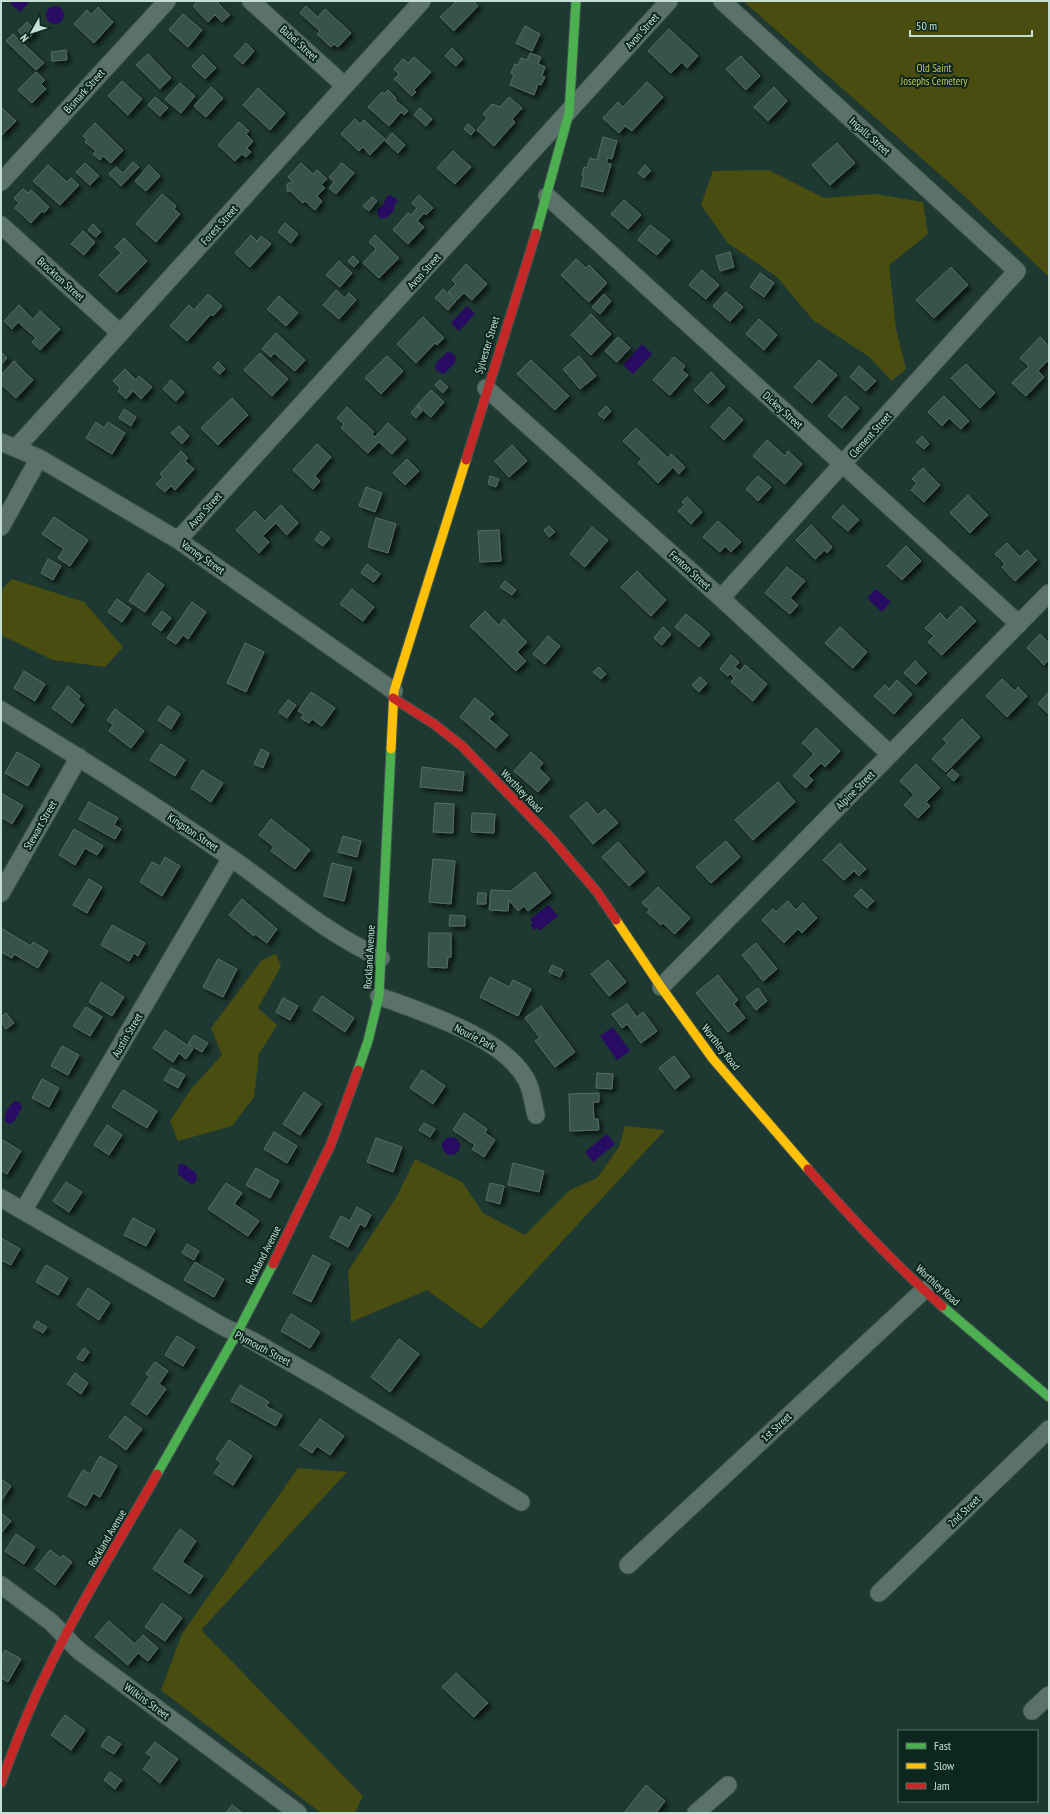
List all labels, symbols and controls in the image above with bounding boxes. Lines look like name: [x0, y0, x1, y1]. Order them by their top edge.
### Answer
street label: Avon Street: [622, 10, 662, 52]
north arrow: [12, 12, 52, 52]
scale bar: [910, 12, 1032, 38]
text: 50 m: [916, 18, 937, 33]
street label: Babel Street: [277, 22, 321, 64]
text: N: [17, 32, 32, 45]
park label: Old Saint Josephs Cemetery: [900, 61, 968, 88]
street label: Bismark Street: [60, 66, 108, 116]
street label: Ingalls Street: [847, 114, 893, 158]
street label: Forest Street: [198, 202, 240, 248]
street label: Avon Street: [404, 250, 444, 292]
street label: Brockton Street: [34, 254, 88, 304]
street label: Sylvester Street: [472, 314, 502, 376]
street label: Dickey Street: [760, 388, 806, 432]
street label: Clement Street: [846, 409, 894, 461]
street label: Avon Street: [185, 489, 225, 531]
street label: Varney Street: [178, 536, 228, 577]
street label: Fenton Street: [666, 548, 714, 592]
street label: Worthley Road: [498, 766, 546, 816]
street label: Alpine Street: [833, 768, 877, 812]
street label: Stewart Street: [20, 798, 60, 852]
street label: Kingston Street: [165, 810, 221, 854]
street label: Rockland Avenue: [360, 924, 378, 989]
street label: Austin Street: [109, 1010, 145, 1060]
street label: Nourie Park: [452, 1021, 498, 1054]
street label: Worthley Road: [699, 1021, 744, 1073]
street label: Rockland Avenue: [242, 1223, 284, 1287]
street label: Worthley Road: [913, 1261, 963, 1309]
street label: Plymouth Street: [233, 1327, 293, 1369]
street label: 1st Street: [758, 1409, 794, 1445]
street label: 2nd Street: [945, 1492, 983, 1530]
street label: Rockland Avenue: [85, 1506, 129, 1569]
street label: Wilkins Street: [122, 1680, 172, 1722]
legend: [898, 1730, 1038, 1802]
text: Fast: [934, 1738, 952, 1753]
text: Slow: [934, 1758, 955, 1773]
text: Jam: [933, 1778, 950, 1793]

